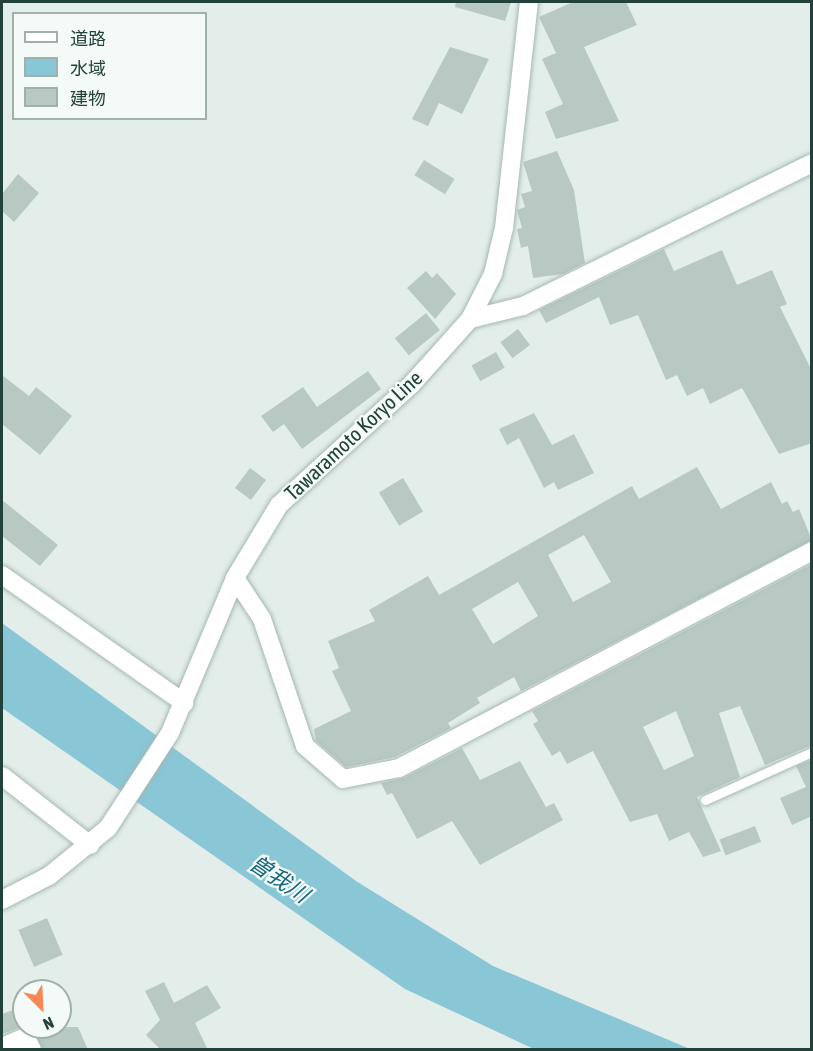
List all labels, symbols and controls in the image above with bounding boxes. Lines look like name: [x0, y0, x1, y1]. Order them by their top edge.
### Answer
legend: [12, 12, 207, 120]
text: 道路: [70, 28, 106, 49]
text: 水域: [70, 58, 106, 79]
text: 建物: [70, 88, 106, 109]
street label: Tawaramoto Koryo Line: [279, 365, 427, 505]
water label: 曽我川: [244, 850, 314, 908]
north arrow: [12, 979, 72, 1039]
text: N: [41, 1013, 56, 1034]

